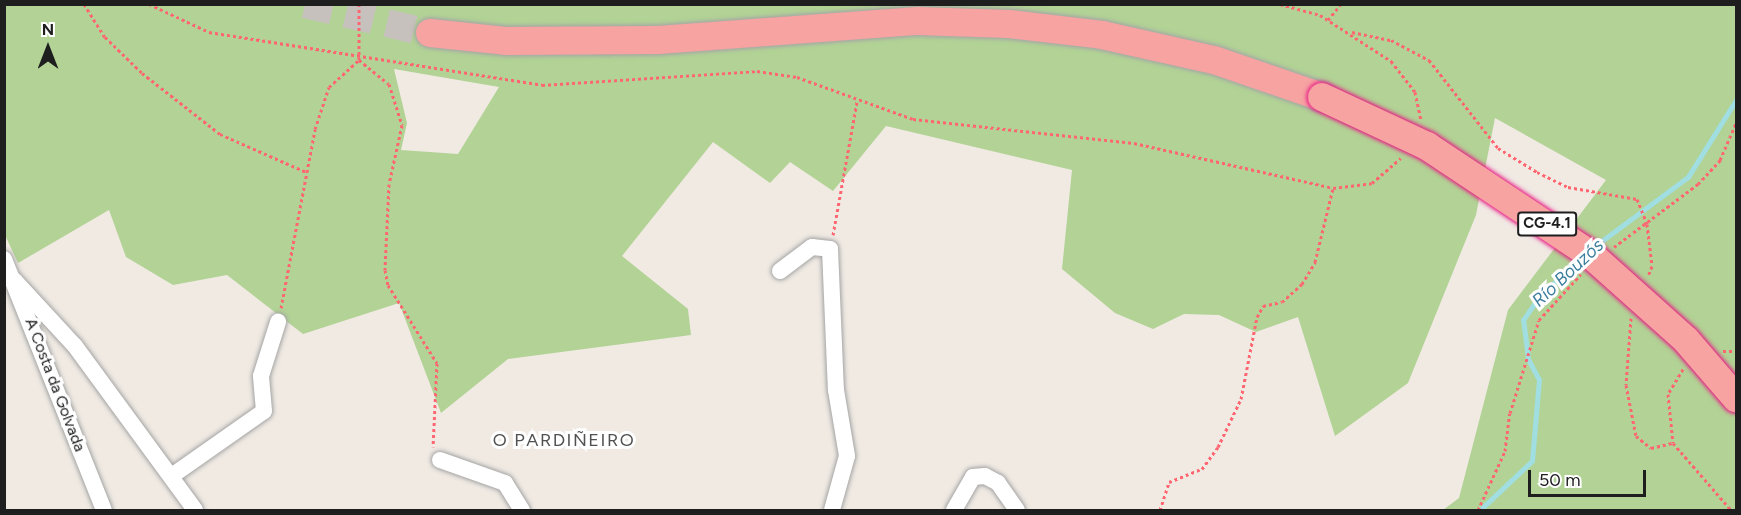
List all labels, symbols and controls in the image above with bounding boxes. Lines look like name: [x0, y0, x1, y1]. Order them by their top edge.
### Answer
north arrow: [18, 18, 78, 78]
text: N: [42, 20, 54, 39]
road number: CG-4.1: [1517, 212, 1577, 236]
water label: Río Bouzós: [1528, 235, 1608, 311]
street label: A Costa da Golvada: [21, 316, 89, 454]
district label: O PARDIÑEIRO: [493, 429, 635, 451]
scale bar: [1531, 458, 1650, 496]
text: 50 m: [1539, 469, 1581, 491]

